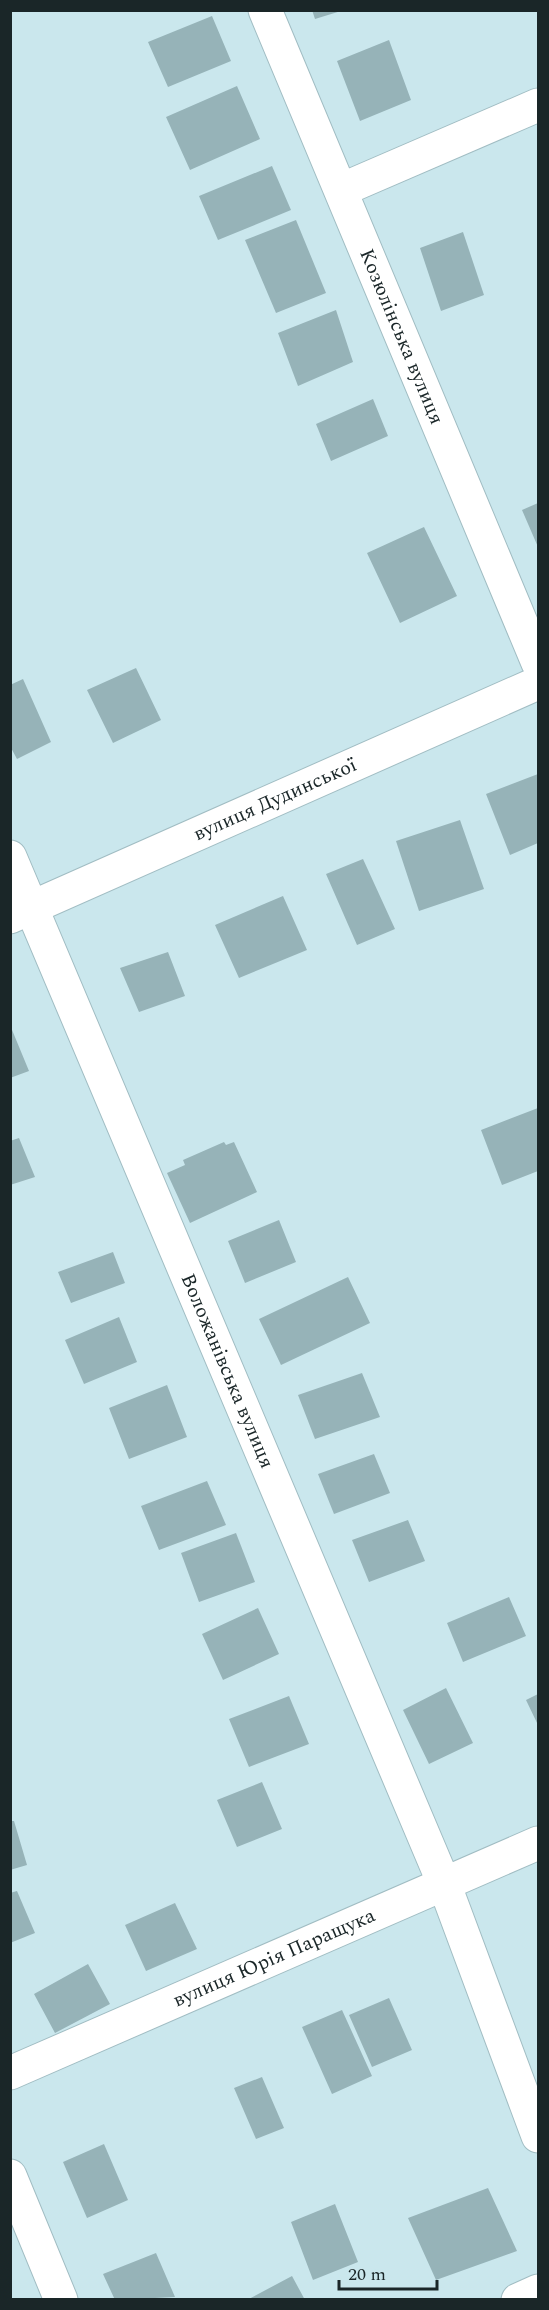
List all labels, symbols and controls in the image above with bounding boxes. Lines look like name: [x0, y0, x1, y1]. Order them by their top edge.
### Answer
street label: Козюлінська вулиця: [351, 244, 452, 429]
street label: вулиця Дудинської: [188, 750, 362, 849]
street label: Воложанівська вулиця: [173, 1269, 282, 1473]
street label: вулиця Юрія Паращука: [168, 1901, 380, 2015]
scale bar: [339, 2253, 436, 2291]
text: 20 m: [348, 2261, 386, 2288]

